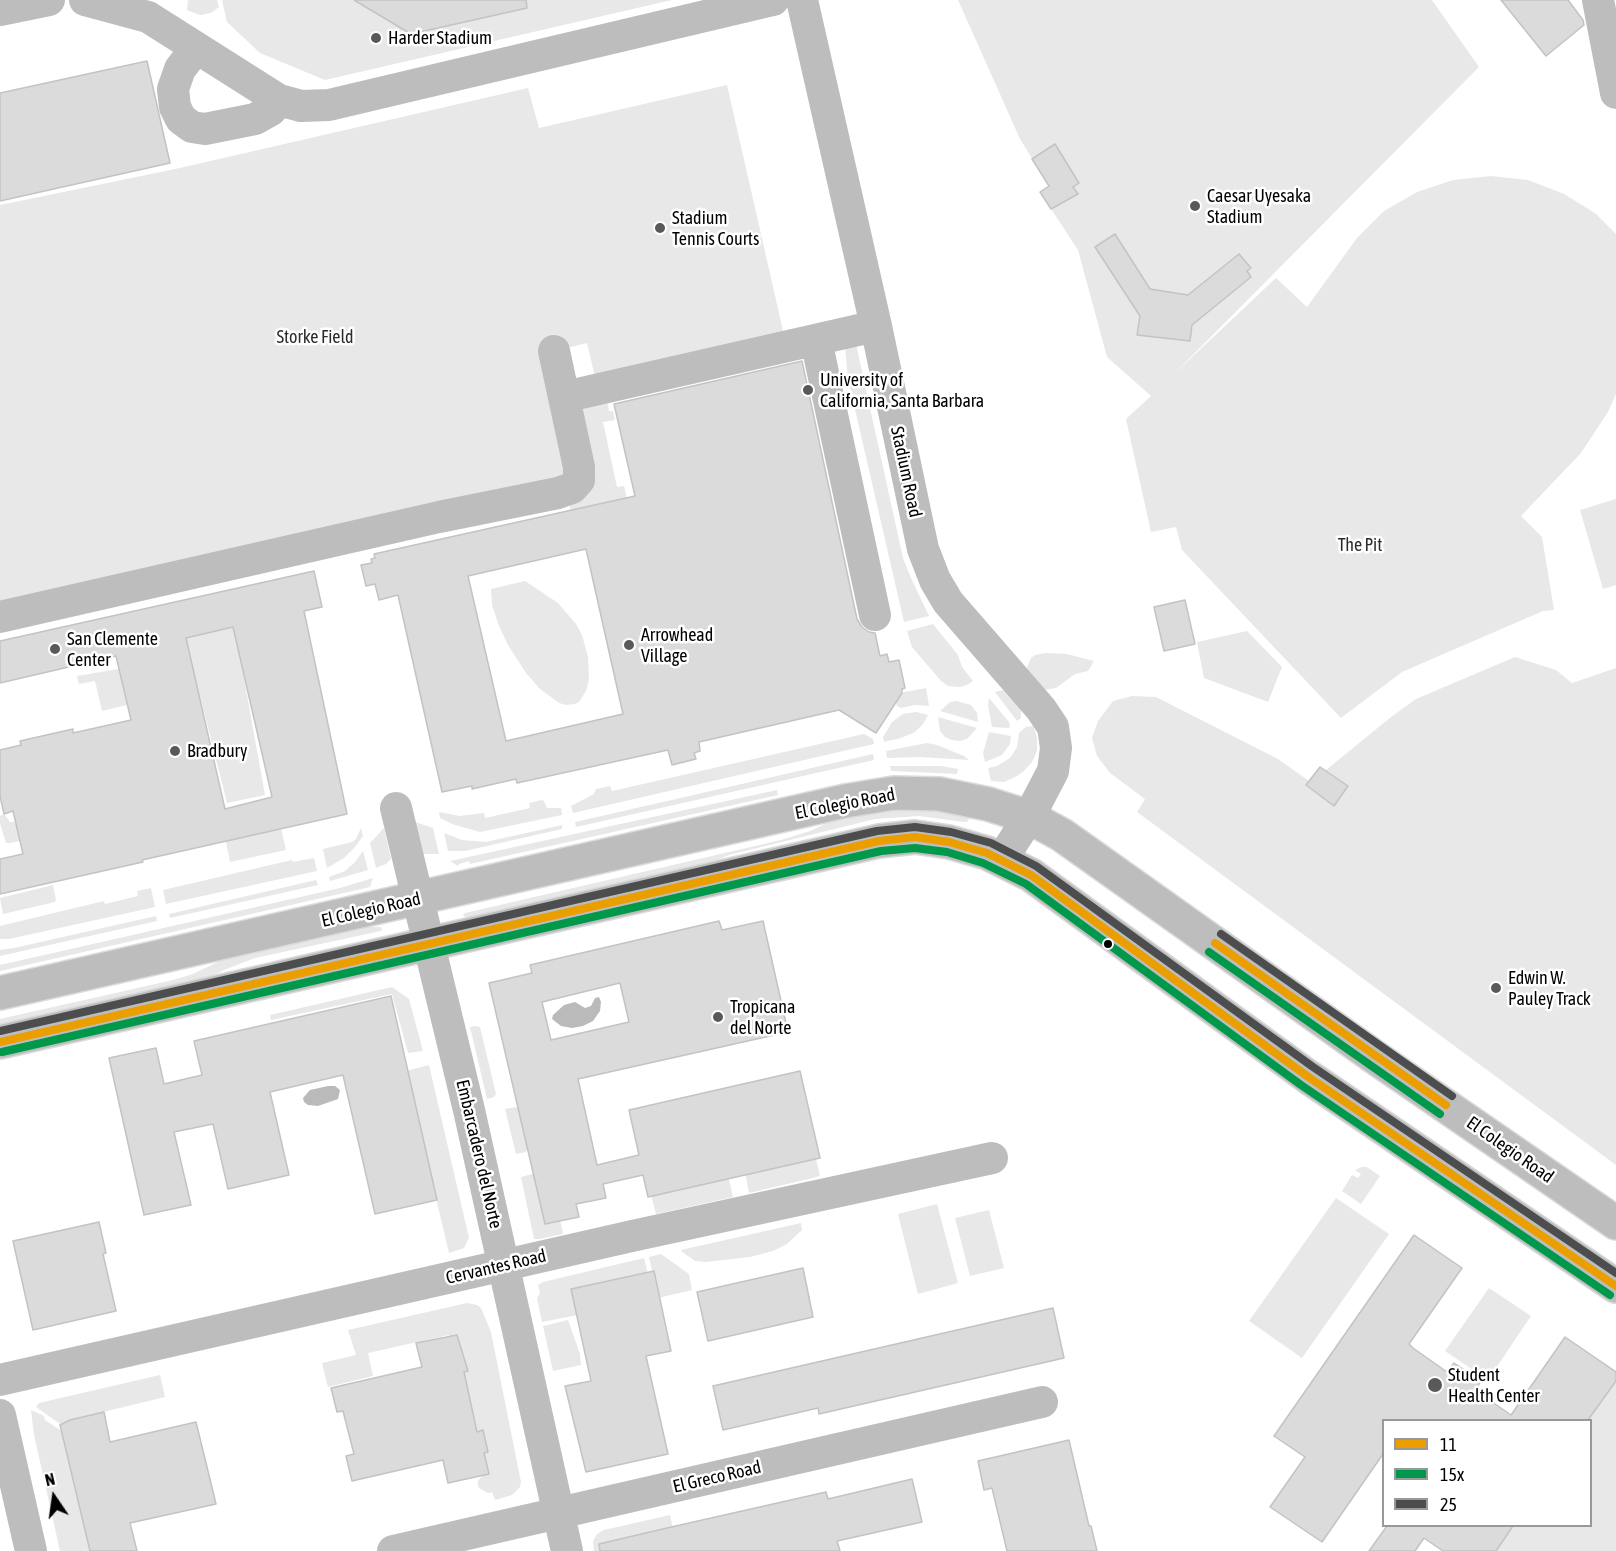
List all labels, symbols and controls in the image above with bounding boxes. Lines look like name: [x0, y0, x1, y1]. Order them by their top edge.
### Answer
place label: Harder Stadium: [388, 27, 492, 49]
marker: Harder Stadium: [369, 31, 383, 45]
place label: Caesar Uyesaka Stadium: [1207, 185, 1311, 228]
marker: Caesar Uyesaka Stadium: [1188, 199, 1202, 213]
place label: Stadium Tennis Courts: [672, 207, 759, 250]
marker: Stadium Tennis Courts: [653, 221, 667, 235]
park label: Storke Field: [276, 326, 354, 348]
place label: University of California, Santa Barbara: [820, 369, 984, 412]
marker: University of California, Santa Barbara: [801, 383, 815, 397]
street label: Stadium Road: [886, 425, 926, 519]
park label: The Pit: [1338, 534, 1382, 556]
place label: Arrowhead Village: [641, 624, 713, 666]
place label: San Clemente Center: [67, 628, 158, 670]
marker: Arrowhead Village: [622, 638, 636, 652]
marker: San Clemente Center: [48, 642, 62, 656]
place label: Bradbury: [187, 740, 247, 762]
marker: Bradbury: [168, 744, 182, 758]
street label: El Colegio Road: [793, 784, 897, 824]
street label: El Colegio Road: [319, 888, 423, 932]
unlabelled marker: [1102, 938, 1114, 950]
place label: Edwin W. Pauley Track: [1508, 967, 1591, 1010]
marker: Edwin W. Pauley Track: [1489, 981, 1503, 995]
place label: Tropicana del Norte: [730, 996, 795, 1038]
marker: Tropicana del Norte: [711, 1010, 725, 1024]
street label: Embarcadero del Norte: [451, 1077, 507, 1231]
street label: El Colegio Road: [1462, 1112, 1558, 1188]
street label: Cervantes Road: [444, 1245, 548, 1289]
place label: Student Health Center: [1448, 1364, 1540, 1406]
marker: Student Health Center: [1426, 1376, 1444, 1394]
legend: [1382, 1419, 1592, 1527]
text: 11: [1440, 1434, 1457, 1455]
street label: El Greco Road: [671, 1456, 763, 1498]
text: 15x: [1440, 1464, 1464, 1485]
north arrow: [24, 1467, 84, 1527]
text: N: [43, 1470, 57, 1489]
text: 25: [1440, 1494, 1457, 1515]

